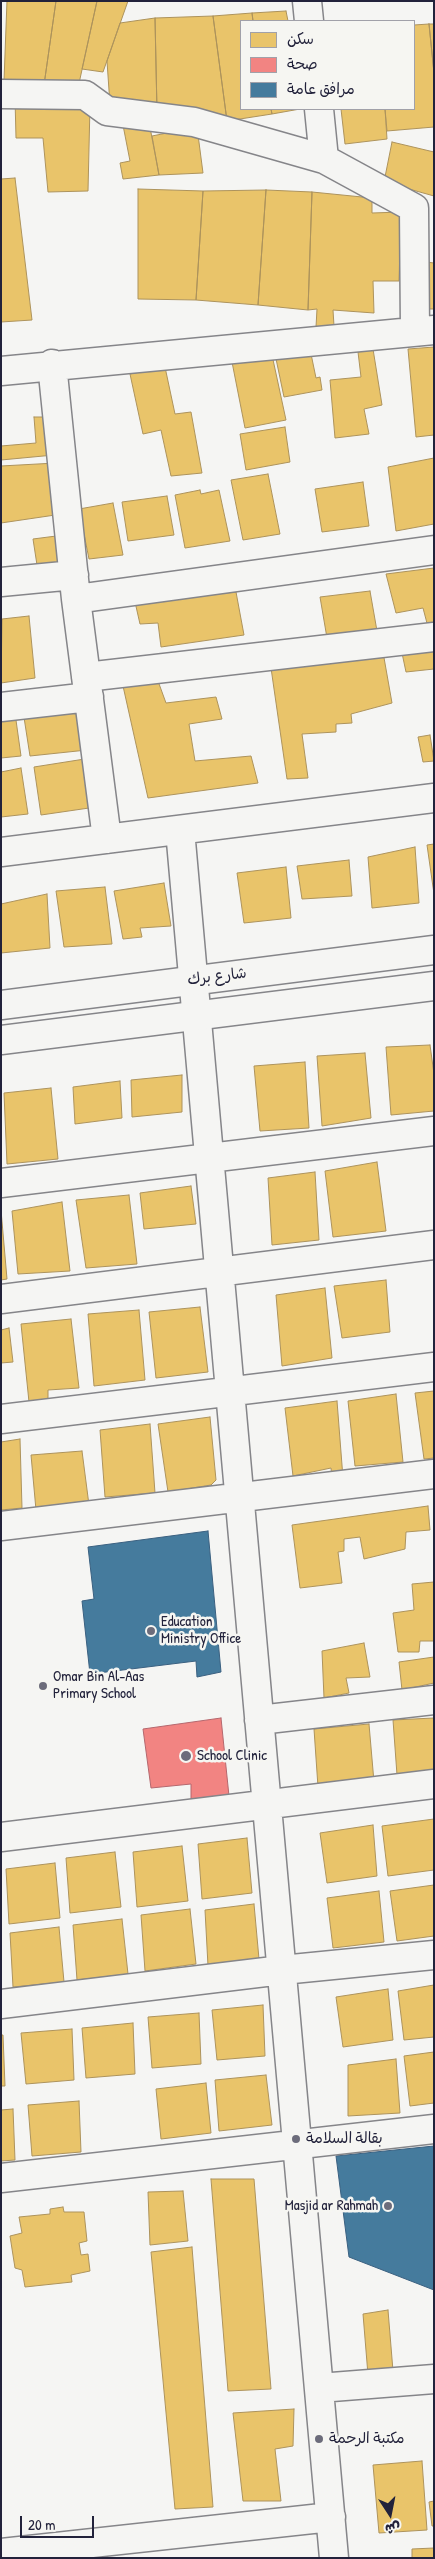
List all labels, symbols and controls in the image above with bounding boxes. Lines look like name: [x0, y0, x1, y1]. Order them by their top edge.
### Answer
legend: [240, 20, 415, 110]
text: سكن: [287, 28, 314, 49]
text: صحة: [287, 53, 318, 74]
text: مرافق عامة: [287, 78, 355, 99]
street label: شارع برك: [186, 964, 248, 990]
place label: Education Ministry Office: [161, 1613, 241, 1648]
marker: Education Ministry Office: [145, 1625, 157, 1637]
place label: Omar Bin Al-Aas Primary School: [53, 1668, 144, 1703]
marker: Omar Bin Al-Aas Primary School: [37, 1680, 49, 1692]
place label: School Clinic: [197, 1747, 267, 1765]
marker: School Clinic: [179, 1749, 193, 1763]
place label: بقالة السلامة: [306, 2130, 383, 2148]
marker: بقالة السلامة: [290, 2133, 302, 2145]
place label: Masjid ar Rahmah: [285, 2197, 378, 2215]
marker: Masjid ar Rahmah: [382, 2200, 394, 2212]
place label: مكتبة الرحمة: [329, 2430, 404, 2448]
marker: مكتبة الرحمة: [313, 2433, 325, 2445]
north arrow: [365, 2489, 415, 2539]
scale bar: [22, 2506, 96, 2538]
text: 20 m: [28, 2514, 55, 2535]
text: ش: [384, 2518, 402, 2540]

